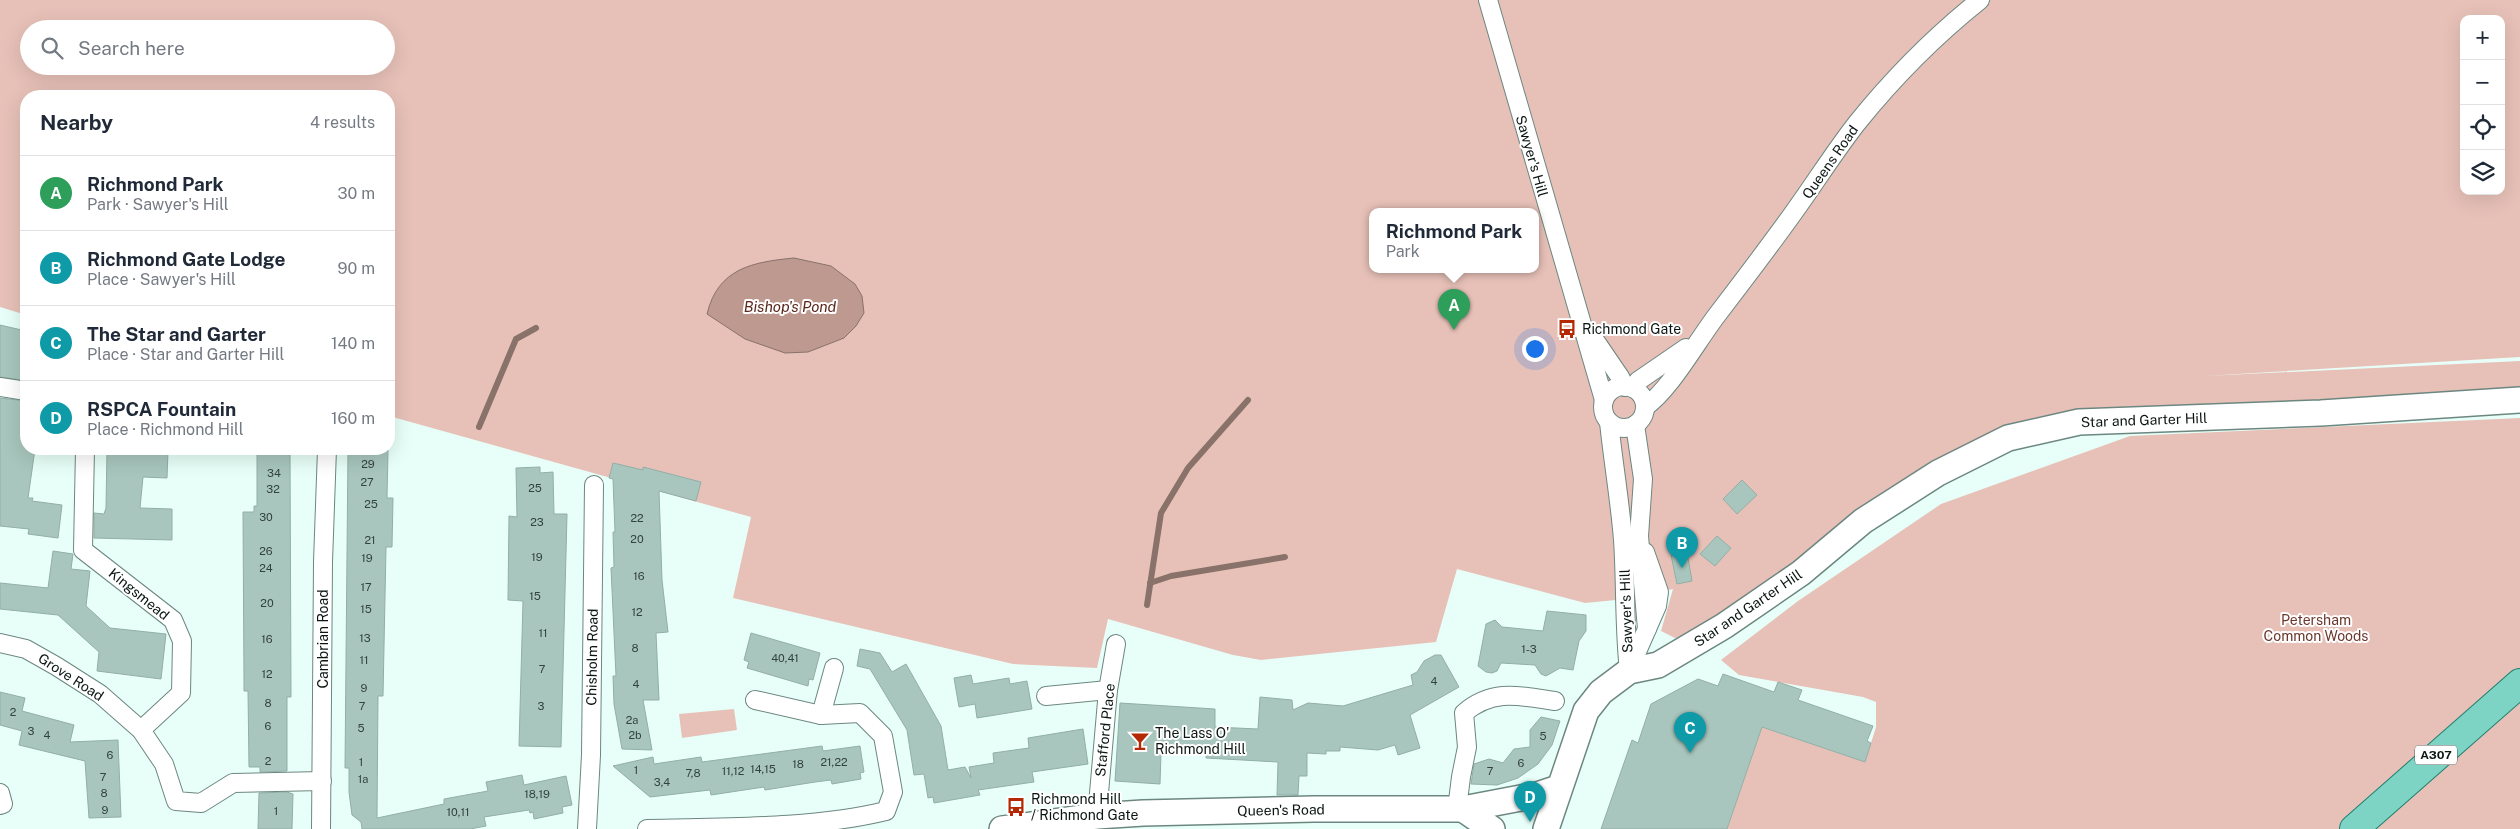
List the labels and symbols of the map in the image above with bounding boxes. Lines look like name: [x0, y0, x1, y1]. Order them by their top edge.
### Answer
street label: Sawyer's Hill: [1513, 113, 1551, 199]
street label: Queens Road: [1799, 122, 1861, 202]
pin: A: [1438, 289, 1470, 330]
water label: Bishop's Pond: [744, 298, 837, 315]
bus stop icon: Richmond Gate: [1556, 318, 1578, 340]
place label: Richmond Gate: [1582, 321, 1681, 337]
your location: [1522, 336, 1548, 362]
street label: Star and Garter Hill: [2080, 410, 2208, 430]
house number: 29: [361, 458, 375, 470]
house number: 34: [267, 467, 281, 479]
house number: 27: [360, 476, 374, 488]
house number: 25: [528, 482, 542, 494]
house number: 32: [266, 483, 280, 495]
house number: 25: [364, 498, 378, 510]
house number: 30: [259, 511, 273, 523]
house number: 22: [630, 512, 644, 524]
house number: 23: [530, 516, 544, 528]
pin: B: [1666, 527, 1698, 568]
house number: 20: [630, 533, 644, 545]
house number: 21: [364, 534, 376, 546]
house number: 26: [259, 545, 273, 557]
house number: 19: [531, 551, 543, 563]
house number: 19: [361, 552, 373, 564]
house number: 24: [259, 562, 273, 574]
street label: Kingsmead: [106, 565, 172, 623]
street label: Star and Garter Hill: [1691, 566, 1805, 650]
street label: Sawyer's Hill: [1617, 569, 1635, 653]
house number: 16: [633, 570, 645, 582]
house number: 17: [360, 581, 372, 593]
street label: Cambrian Road: [315, 589, 331, 689]
house number: 15: [529, 590, 541, 602]
house number: 20: [260, 597, 274, 609]
house number: 15: [360, 603, 372, 615]
house number: 12: [631, 606, 643, 618]
street label: Chisholm Road: [583, 608, 601, 706]
park label: Petersham Common Woods: [2264, 612, 2368, 644]
house number: 11: [539, 627, 547, 639]
house number: 13: [359, 632, 371, 644]
house number: 16: [261, 633, 273, 645]
house number: 8: [631, 642, 639, 654]
house number: 1-3: [1521, 643, 1537, 655]
street label: Grove Road: [35, 650, 107, 704]
house number: 40,41: [771, 652, 799, 664]
house number: 11: [360, 654, 368, 666]
house number: 7: [539, 663, 546, 675]
house number: 12: [261, 668, 273, 680]
house number: 4: [1431, 675, 1438, 687]
house number: 4: [633, 678, 640, 690]
house number: 9: [361, 682, 368, 694]
street label: Stafford Place: [1092, 682, 1118, 778]
house number: 8: [264, 697, 272, 709]
house number: 7: [359, 700, 366, 712]
house number: 3: [538, 700, 545, 712]
house number: 2: [10, 706, 17, 718]
pin: C: [1674, 712, 1706, 753]
house number: 2a: [626, 714, 638, 726]
house number: 6: [265, 720, 272, 732]
house number: 5: [357, 722, 365, 734]
house number: 3: [28, 725, 35, 737]
place label: The Lass O' Richmond Hill: [1155, 725, 1246, 757]
house number: 4: [44, 729, 51, 741]
house number: 2b: [628, 729, 642, 741]
bar icon: The Lass O' Richmond Hill: [1129, 730, 1151, 752]
house number: 5: [1539, 730, 1547, 742]
road number: A307: [2415, 746, 2457, 764]
house number: 6: [107, 749, 114, 761]
house number: 2: [265, 755, 272, 767]
house number: 1: [359, 756, 363, 768]
house number: 21,22: [820, 756, 848, 768]
house number: 6: [1518, 757, 1525, 769]
house number: 18: [792, 758, 804, 770]
house number: 14,15: [750, 763, 776, 775]
house number: 1: [634, 764, 638, 776]
house number: 11,12: [722, 765, 745, 777]
house number: 7: [1487, 765, 1494, 777]
house number: 7,8: [685, 767, 701, 779]
house number: 7: [100, 771, 107, 783]
house number: 1a: [358, 773, 368, 785]
house number: 3,4: [654, 776, 670, 788]
pin: D: [1514, 781, 1546, 822]
house number: 8: [100, 787, 108, 799]
house number: 18,19: [524, 788, 550, 800]
place label: Richmond Hill / Richmond Gate: [1031, 791, 1139, 823]
bus stop icon: Richmond Hill / Richmond Gate: [1005, 796, 1027, 818]
street label: Queen's Road: [1237, 801, 1325, 819]
house number: 9: [102, 804, 109, 816]
house number: 1: [274, 805, 278, 817]
house number: 10,11: [447, 806, 469, 818]

